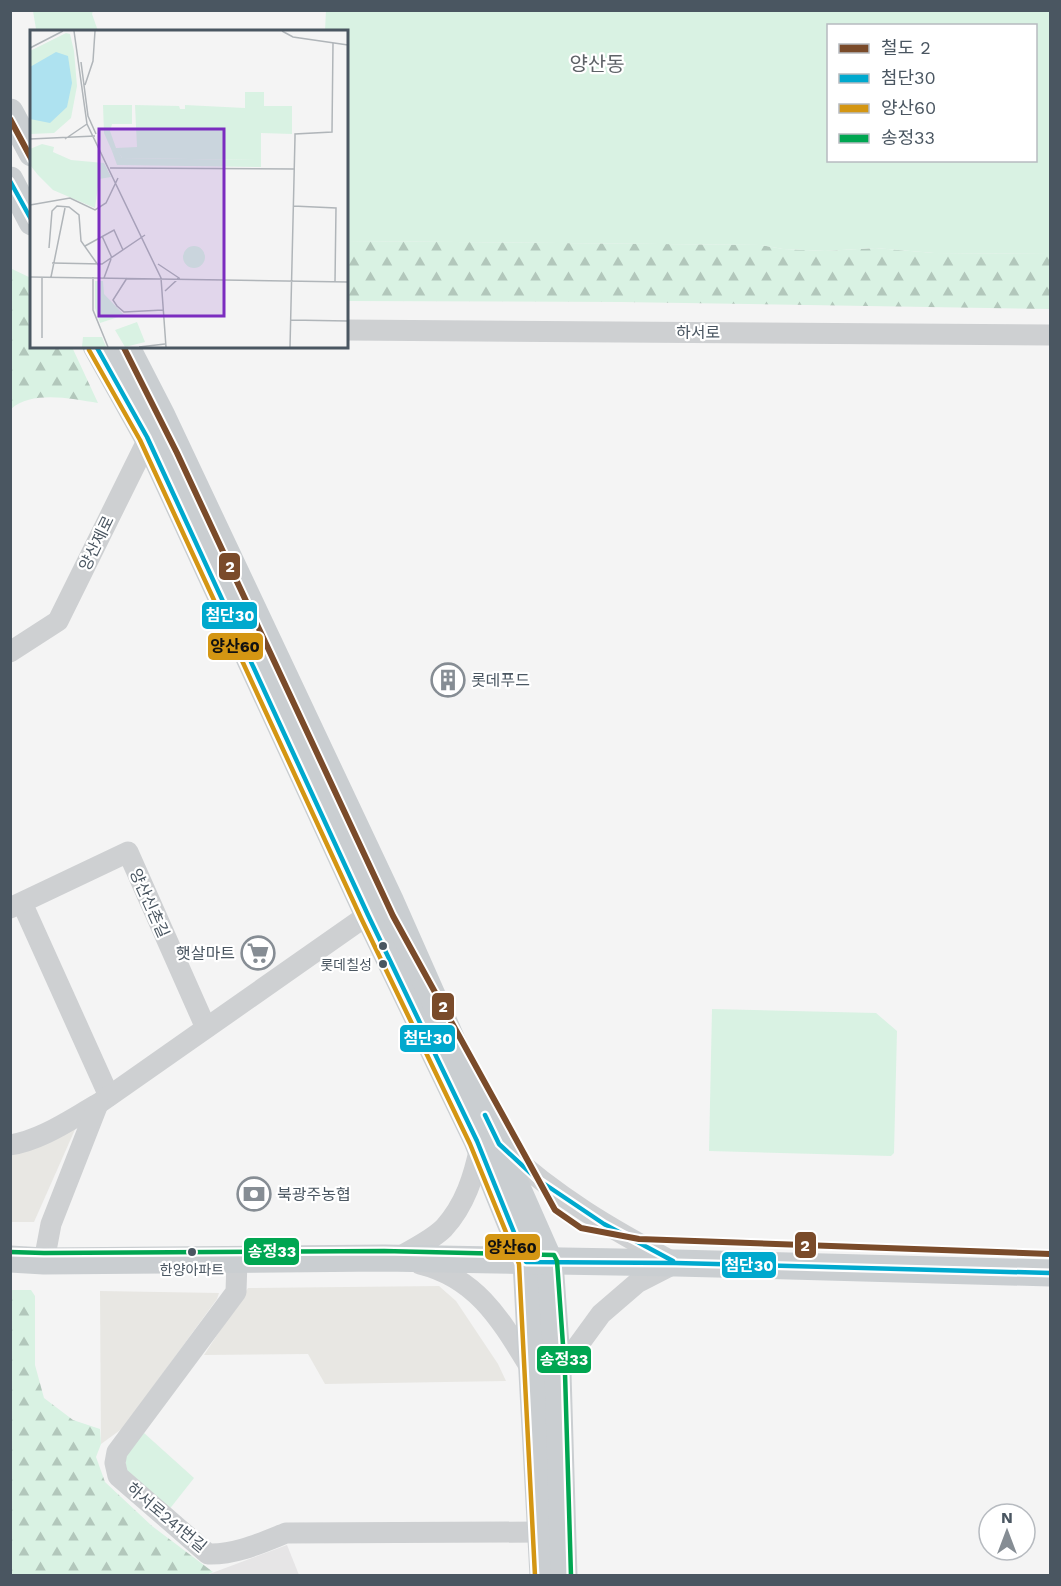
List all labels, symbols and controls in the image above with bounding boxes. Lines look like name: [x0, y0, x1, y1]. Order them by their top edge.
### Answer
legend: [827, 24, 1037, 162]
inset map: [30, 30, 348, 348]
text: 철도 2: [881, 37, 931, 58]
district label: 양산동: [569, 52, 625, 76]
text: 첨단30: [881, 67, 936, 88]
text: 양산60: [881, 97, 936, 118]
text: 송정33: [881, 127, 935, 148]
street label: 하서로: [676, 323, 720, 342]
street label: 양산제로: [75, 512, 118, 574]
line badge: 2: [218, 552, 241, 581]
text: 2: [225, 557, 235, 576]
line badge: 첨단30: [201, 601, 258, 630]
text: 첨단30: [205, 606, 255, 625]
line badge: 양산60: [207, 632, 264, 661]
text: 양산60: [210, 637, 260, 656]
building icon: 롯데푸드: [430, 662, 466, 698]
place label: 롯데푸드: [471, 671, 530, 690]
street label: 양산신촌길: [126, 866, 173, 941]
supermarket icon: 햇살마트: [240, 935, 276, 971]
unlabelled marker: [377, 940, 389, 952]
place label: 햇살마트: [176, 944, 235, 963]
place label: 롯데칠성: [320, 957, 372, 973]
marker: 롯데칠성: [377, 958, 389, 970]
line badge: 2: [431, 992, 455, 1021]
text: 2: [438, 997, 448, 1016]
line badge: 첨단30: [399, 1024, 456, 1053]
text: 첨단30: [403, 1029, 453, 1048]
bank icon: 북광주농협: [236, 1176, 272, 1212]
place label: 북광주농협: [277, 1185, 351, 1204]
line badge: 2: [794, 1231, 817, 1259]
line badge: 양산60: [484, 1233, 541, 1261]
text: 2: [800, 1236, 810, 1255]
line badge: 송정33: [243, 1237, 300, 1266]
text: 양산60: [487, 1238, 537, 1257]
text: 송정33: [248, 1242, 296, 1261]
marker: 한양아파트: [186, 1246, 198, 1258]
line badge: 첨단30: [721, 1251, 777, 1279]
text: 첨단30: [724, 1256, 774, 1275]
place label: 한양아파트: [160, 1262, 224, 1278]
line badge: 송정33: [536, 1345, 592, 1374]
text: 송정33: [540, 1350, 588, 1369]
street label: 하서로241번길: [123, 1479, 210, 1556]
north arrow: [977, 1502, 1037, 1562]
text: N: [1001, 1508, 1013, 1527]

